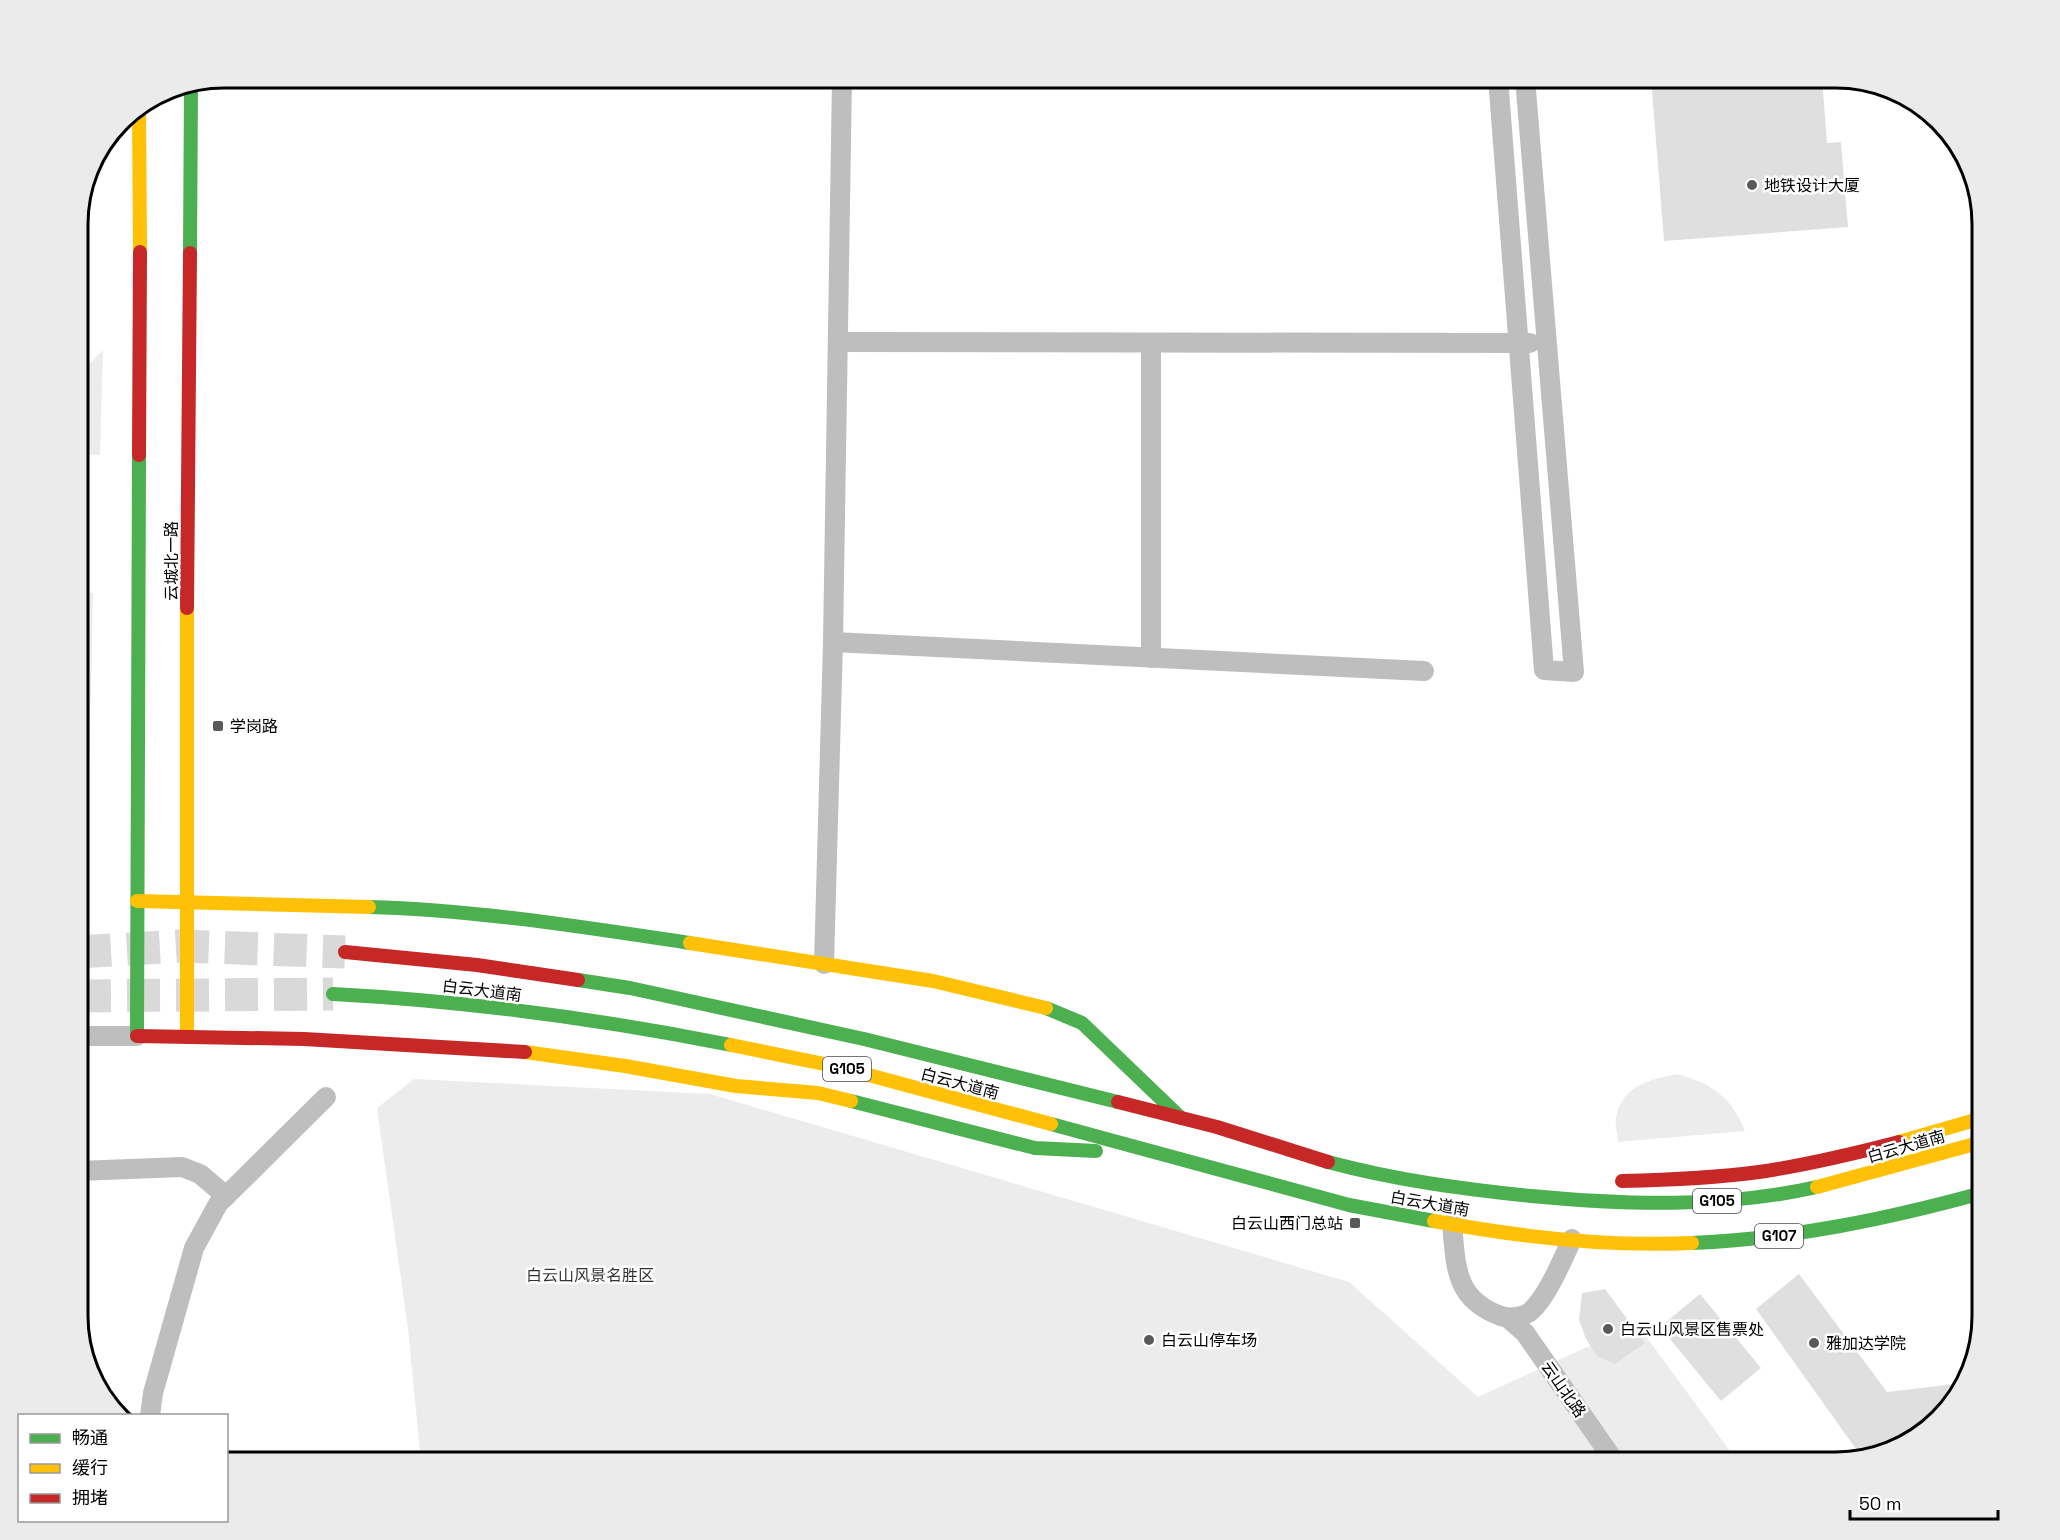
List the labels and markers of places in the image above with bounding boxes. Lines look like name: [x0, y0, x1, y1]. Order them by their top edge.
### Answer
place label: 地铁设计大厦: [1764, 175, 1860, 196]
marker: 地铁设计大厦: [1745, 178, 1759, 192]
place label: 学岗路: [230, 716, 278, 737]
marker: 学岗路: [211, 719, 225, 733]
place label: 白云山西门总站: [1231, 1213, 1343, 1234]
marker: 白云山西门总站: [1348, 1216, 1362, 1230]
place label: 白云山风景区售票处: [1620, 1319, 1764, 1340]
marker: 白云山风景区售票处: [1601, 1322, 1615, 1336]
place label: 白云山停车场: [1161, 1330, 1257, 1351]
marker: 白云山停车场: [1142, 1333, 1156, 1347]
place label: 雅加达学院: [1826, 1333, 1906, 1354]
marker: 雅加达学院: [1807, 1336, 1821, 1350]

